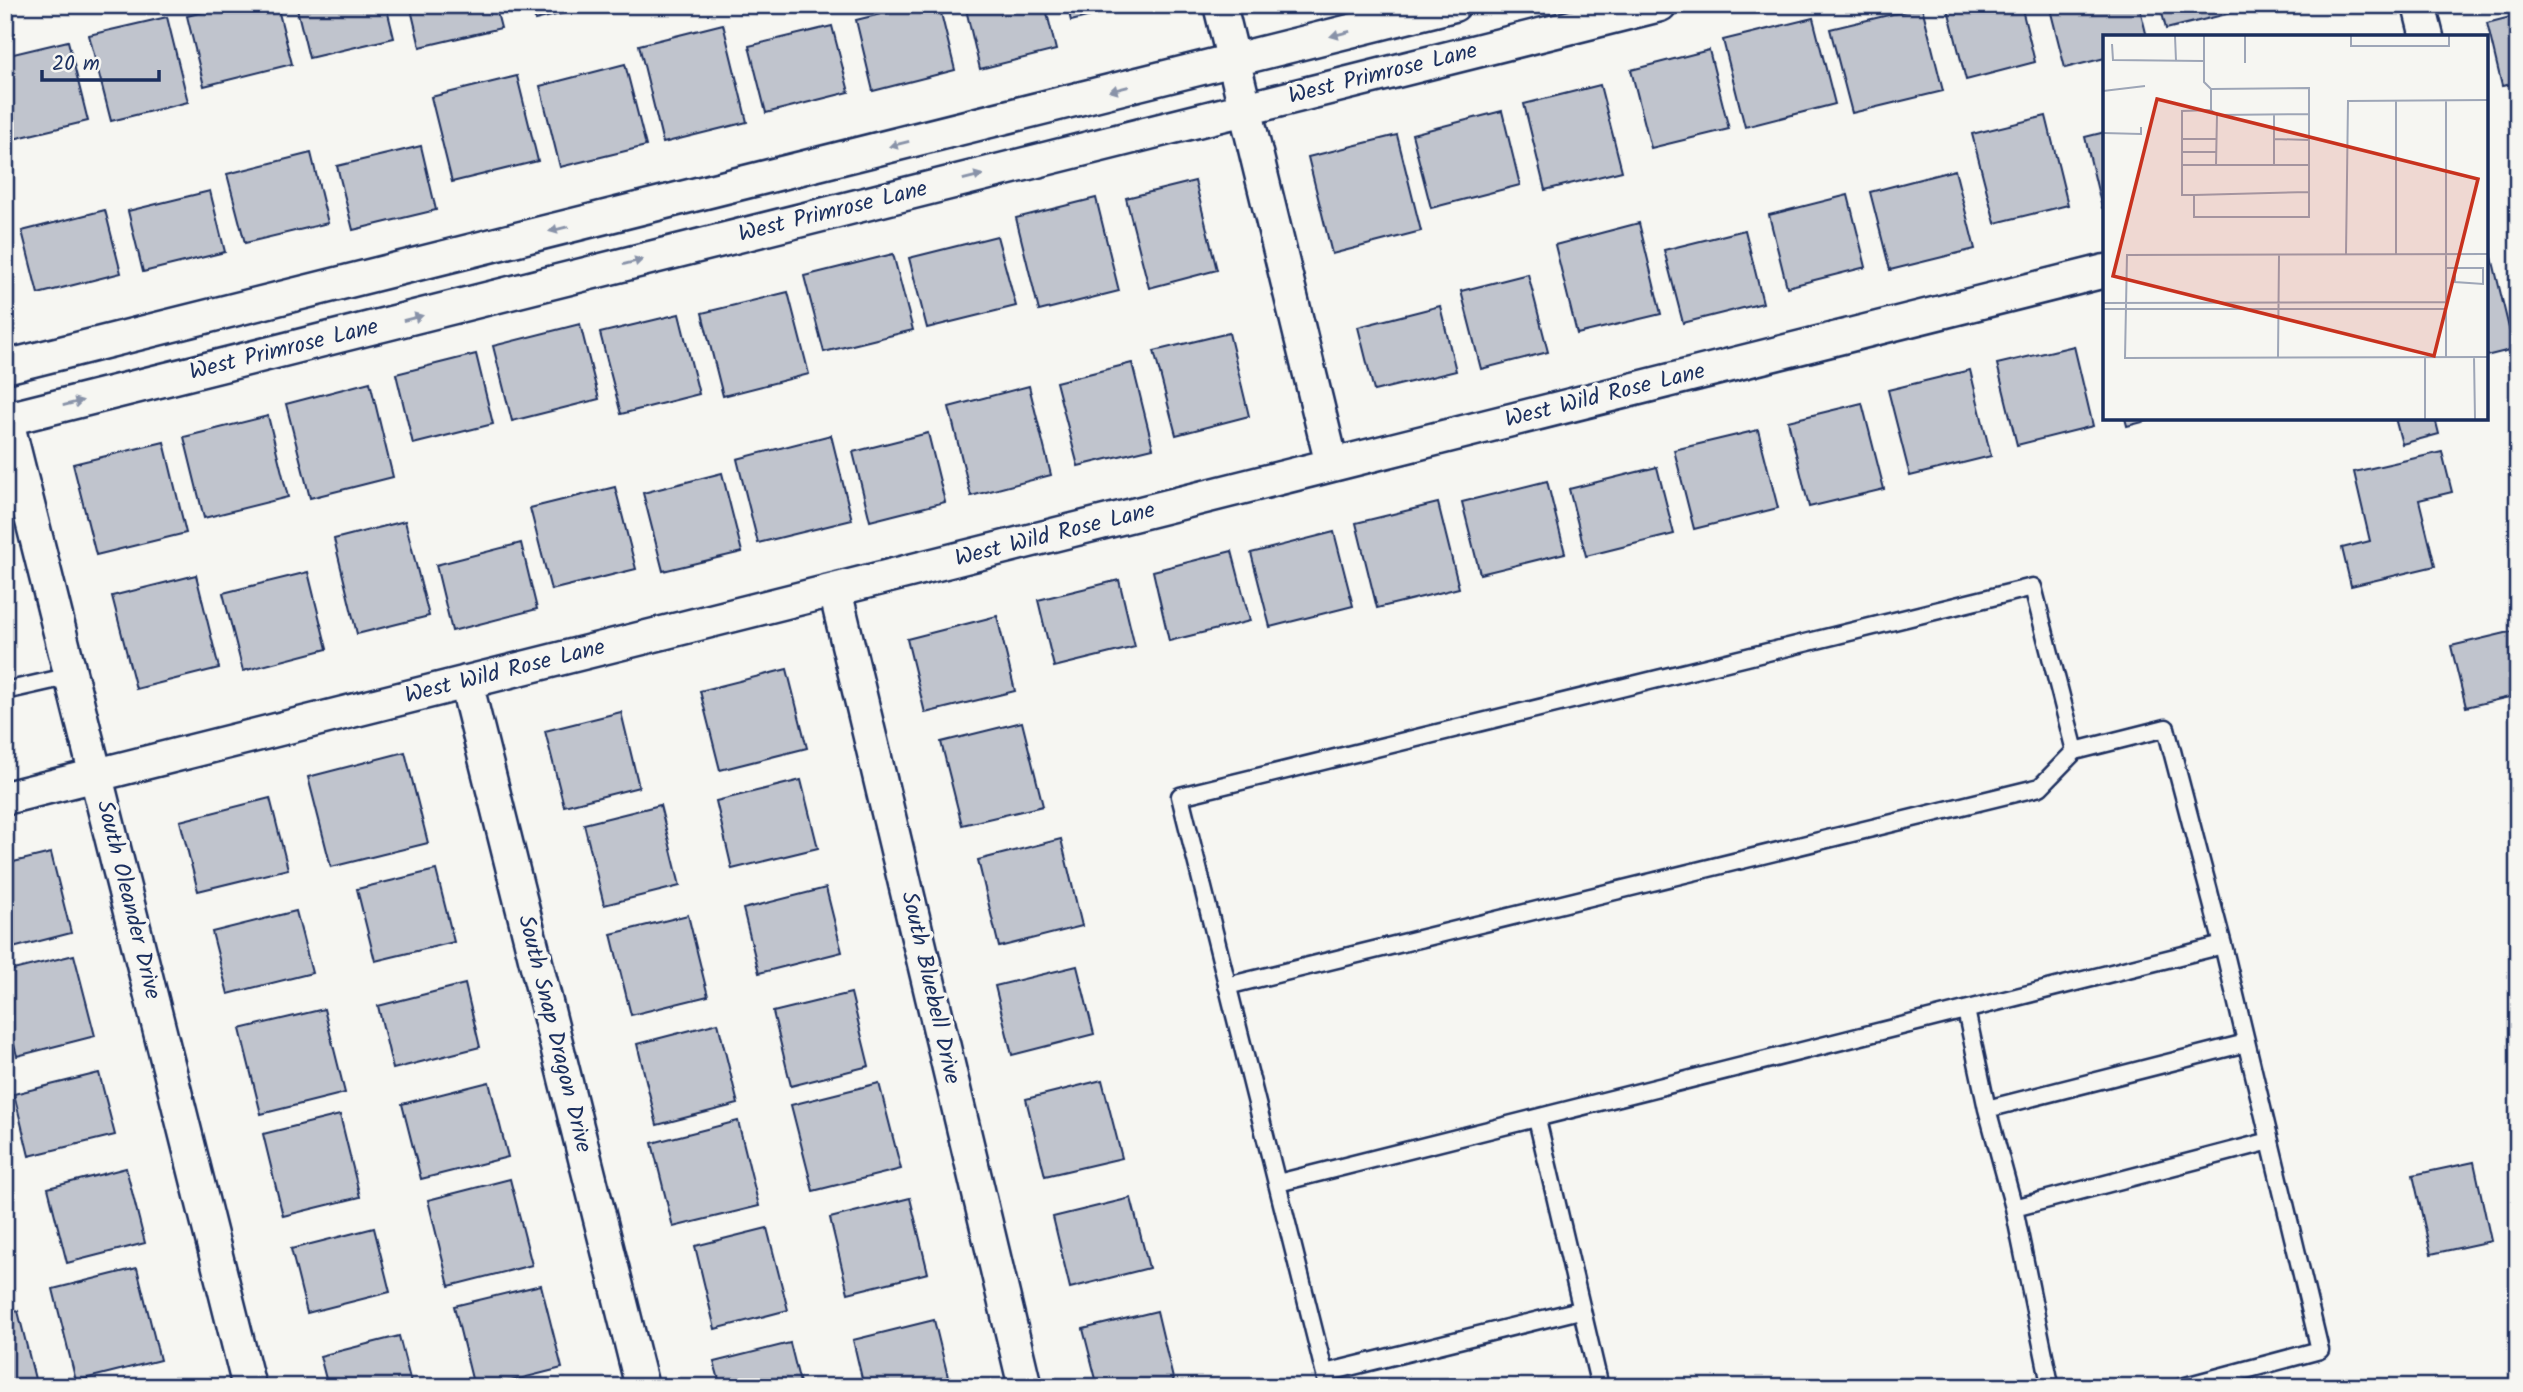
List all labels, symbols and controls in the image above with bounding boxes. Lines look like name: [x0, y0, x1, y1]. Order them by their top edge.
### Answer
one-way arrow: [1329, 29, 1351, 40]
street label: West Primrose Lane: [1285, 33, 1481, 115]
inset map: [2103, 35, 2488, 420]
scale bar: [42, 38, 159, 82]
text: 20 m: [52, 48, 100, 81]
one-way arrow: [1108, 84, 1130, 95]
one-way arrow: [888, 139, 910, 150]
street label: West Primrose Lane: [735, 171, 931, 253]
one-way arrow: [962, 171, 984, 182]
one-way arrow: [548, 224, 570, 235]
one-way arrow: [622, 256, 644, 267]
street label: West Primrose Lane: [186, 309, 382, 391]
one-way arrow: [402, 312, 424, 323]
street label: West Wild Rose Lane: [1501, 354, 1709, 438]
one-way arrow: [62, 397, 84, 408]
street label: West Wild Rose Lane: [951, 493, 1159, 577]
street label: West Wild Rose Lane: [401, 630, 609, 714]
street label: South Oleander Drive: [86, 797, 170, 1003]
street label: South Bluebell Drive: [890, 888, 970, 1088]
street label: South Snap Dragon Drive: [507, 911, 601, 1157]

